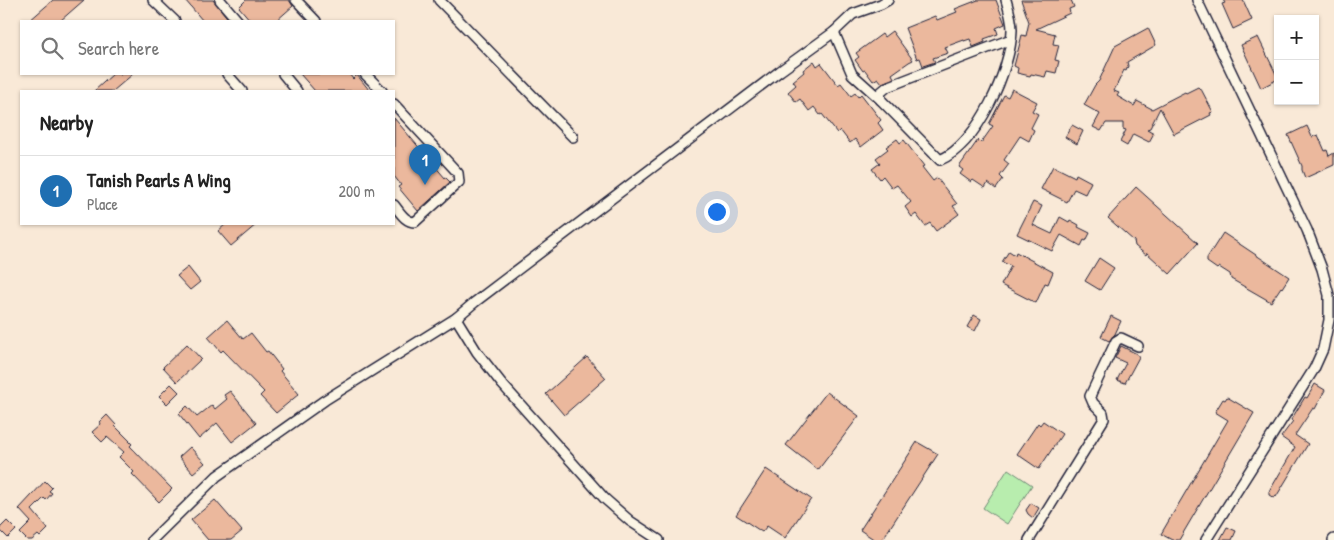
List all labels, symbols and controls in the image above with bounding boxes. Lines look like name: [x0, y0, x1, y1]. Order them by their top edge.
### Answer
map controls: [1274, 15, 1319, 105]
button: +: [1274, 15, 1319, 60]
search box: [20, 20, 395, 75]
icon: search: [38, 34, 66, 62]
text: Search here: [78, 35, 159, 61]
button: −: [1274, 60, 1319, 105]
text: Nearby: [40, 108, 93, 137]
pin: 1: [409, 144, 441, 185]
text: Tanish Pearls A Wing: [87, 167, 231, 193]
text: 1: [53, 180, 59, 202]
text: 200 m: [339, 180, 375, 202]
text: Place: [87, 193, 118, 215]
your location: [704, 199, 730, 225]

